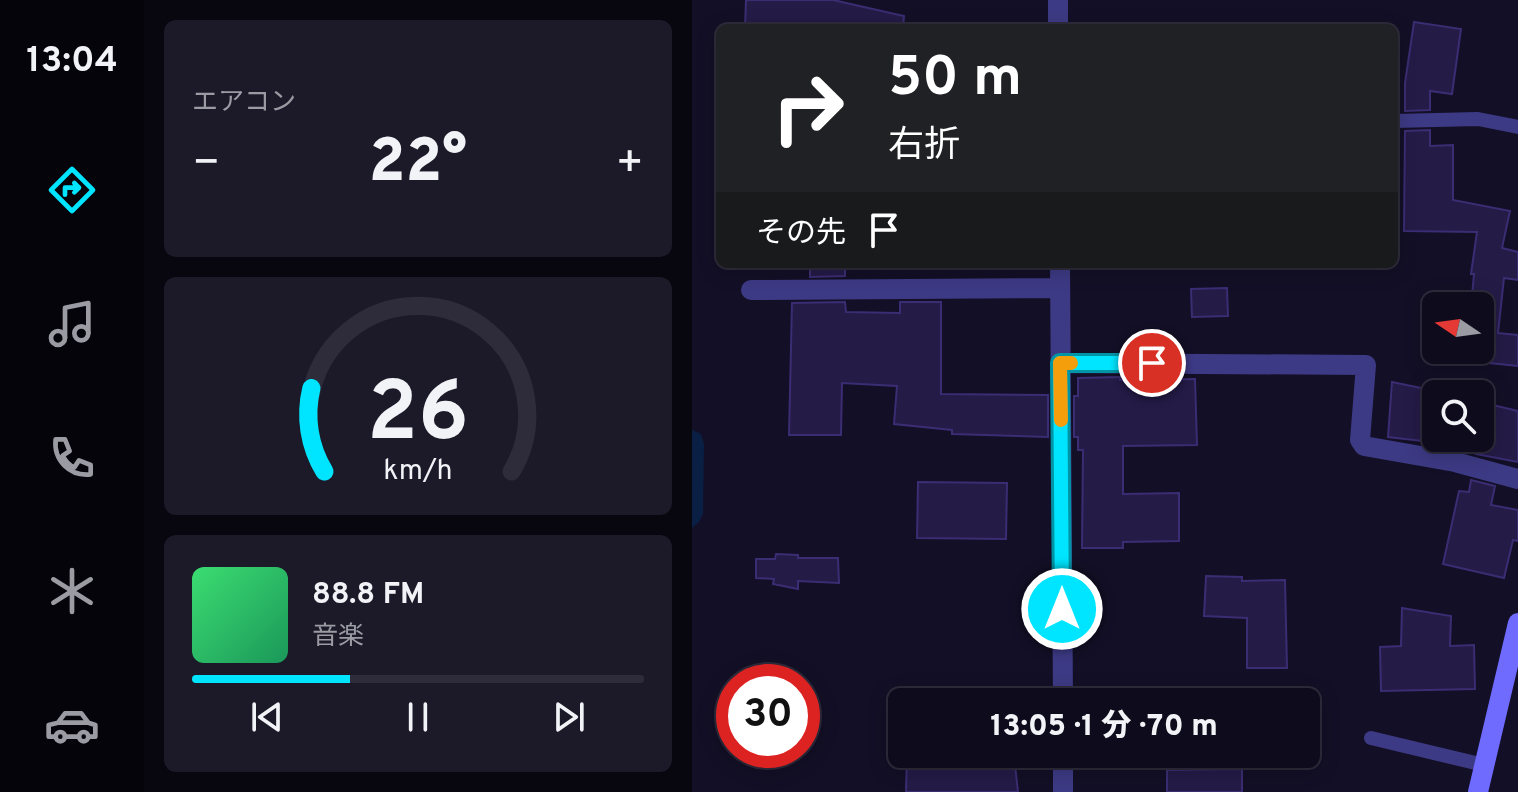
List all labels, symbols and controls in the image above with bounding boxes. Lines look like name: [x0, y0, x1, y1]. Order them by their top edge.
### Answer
text: 13:04: [26, 39, 118, 85]
text: 50 m: [888, 45, 1022, 115]
icon: right: [756, 56, 860, 160]
text: エアコン: [192, 87, 296, 120]
text: 右折: [888, 124, 960, 170]
text: 22°: [369, 127, 467, 203]
text: −: [192, 137, 220, 193]
text: +: [616, 137, 644, 193]
icon: directions: [44, 162, 100, 218]
icon: arrive: [862, 208, 906, 252]
text: その先: [756, 216, 846, 253]
north arrow: [1422, 292, 1494, 364]
map controls: [1422, 292, 1494, 452]
icon: music: [44, 296, 100, 352]
pin: [1118, 329, 1186, 397]
icon: arrive: [1130, 341, 1174, 385]
text: 26: [367, 365, 469, 470]
button: search: [1422, 380, 1494, 452]
icon: phone: [44, 430, 100, 486]
text: km/h: [383, 454, 453, 490]
icon: climate: [44, 563, 100, 619]
position arrow: [1020, 567, 1104, 651]
text: 88.8 FM: [312, 577, 424, 614]
text: 音楽: [312, 621, 364, 654]
speed limit sign: 30: [716, 664, 820, 768]
icon: previous: [245, 695, 289, 739]
icon: pause: [396, 695, 440, 739]
icon: next: [547, 695, 591, 739]
icon: car: [44, 697, 100, 753]
text: 13:05 · 1 分 · 70 m: [990, 709, 1218, 746]

